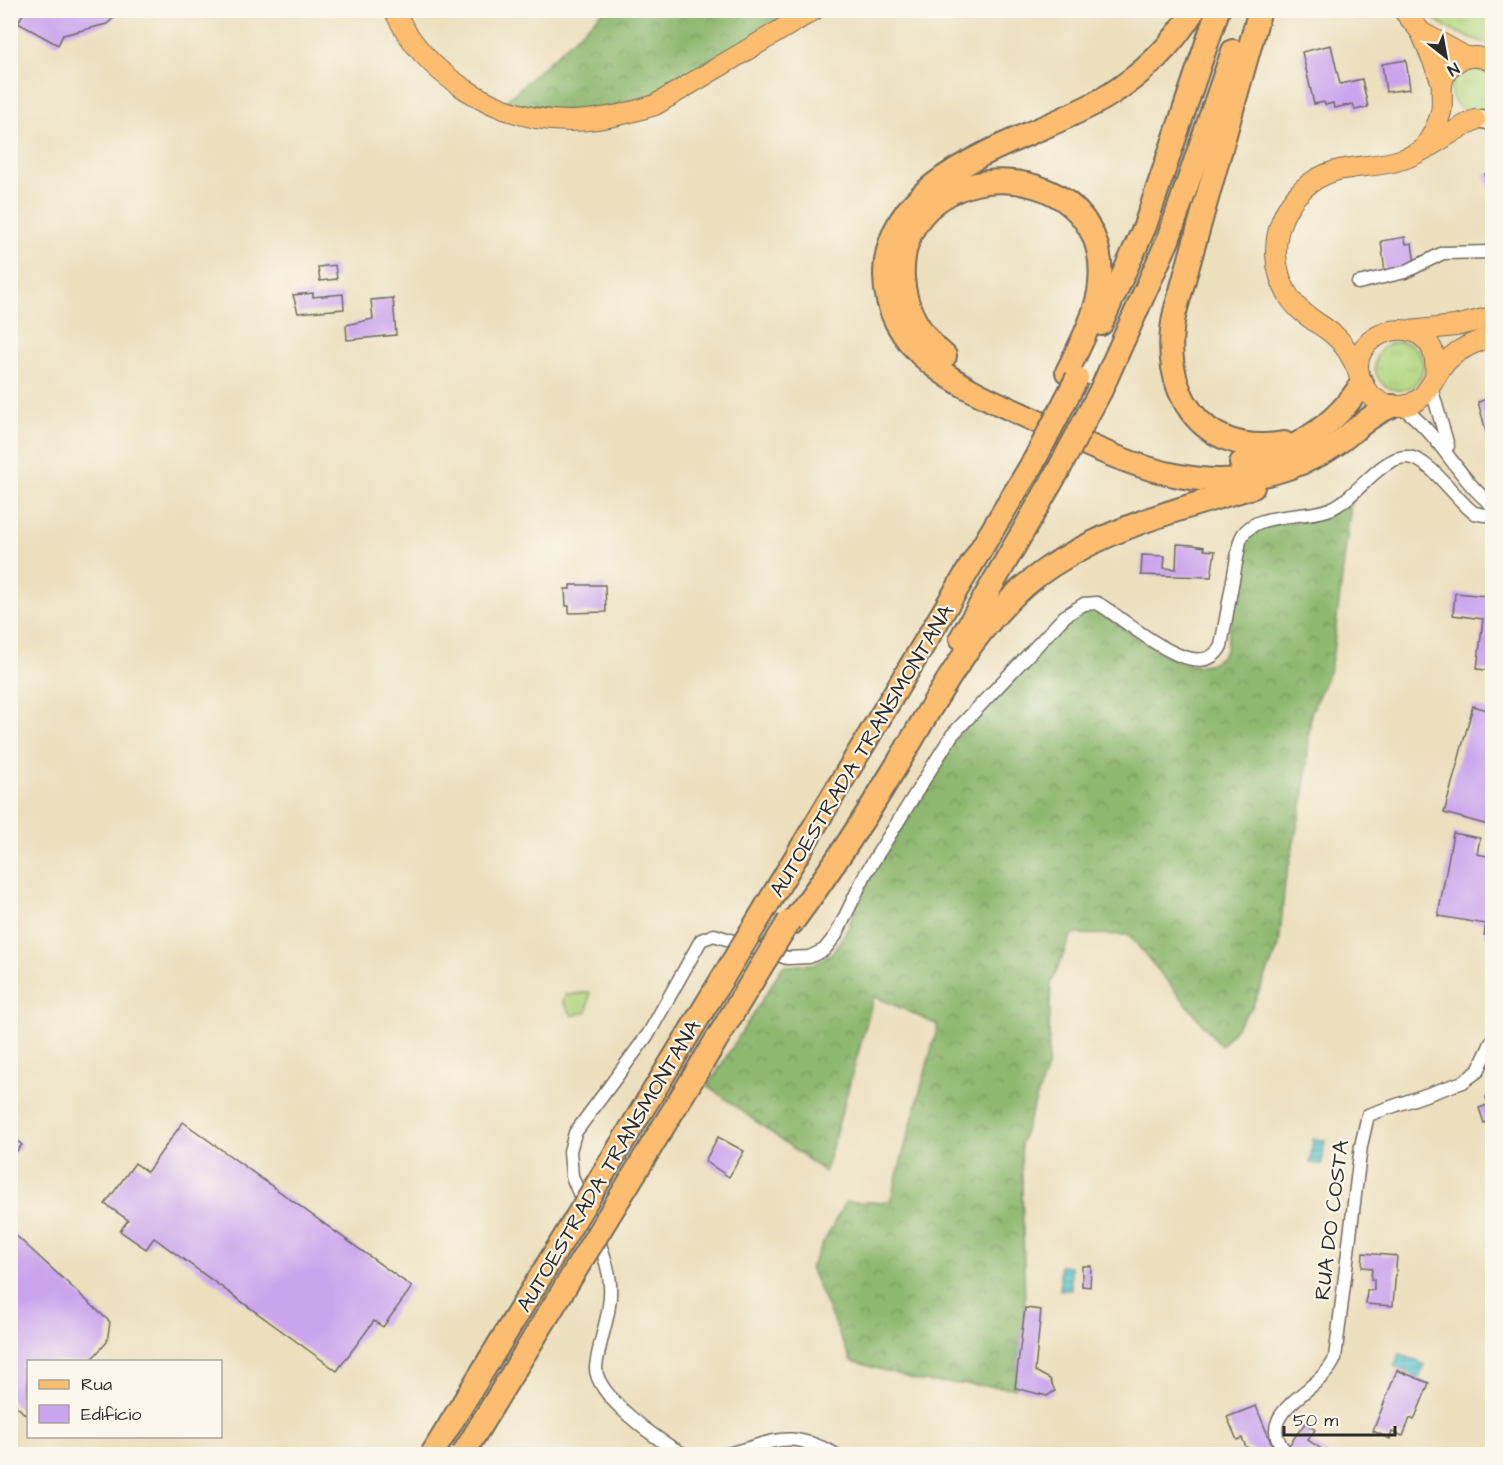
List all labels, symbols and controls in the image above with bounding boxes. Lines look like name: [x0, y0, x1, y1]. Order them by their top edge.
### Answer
north arrow: [1416, 27, 1476, 87]
text: N: [1443, 57, 1463, 81]
street label: AUTOESTRADA TRANSMONTANA: [762, 599, 962, 903]
street label: AUTOESTRADA TRANSMONTANA: [509, 1014, 709, 1318]
street label: RUA DO COSTA: [1307, 1138, 1357, 1302]
legend: [27, 1360, 222, 1438]
text: Rua: [81, 1372, 112, 1397]
scale bar: [1284, 1399, 1395, 1437]
text: Edifício: [81, 1402, 141, 1427]
text: 50 m: [1293, 1408, 1338, 1433]

